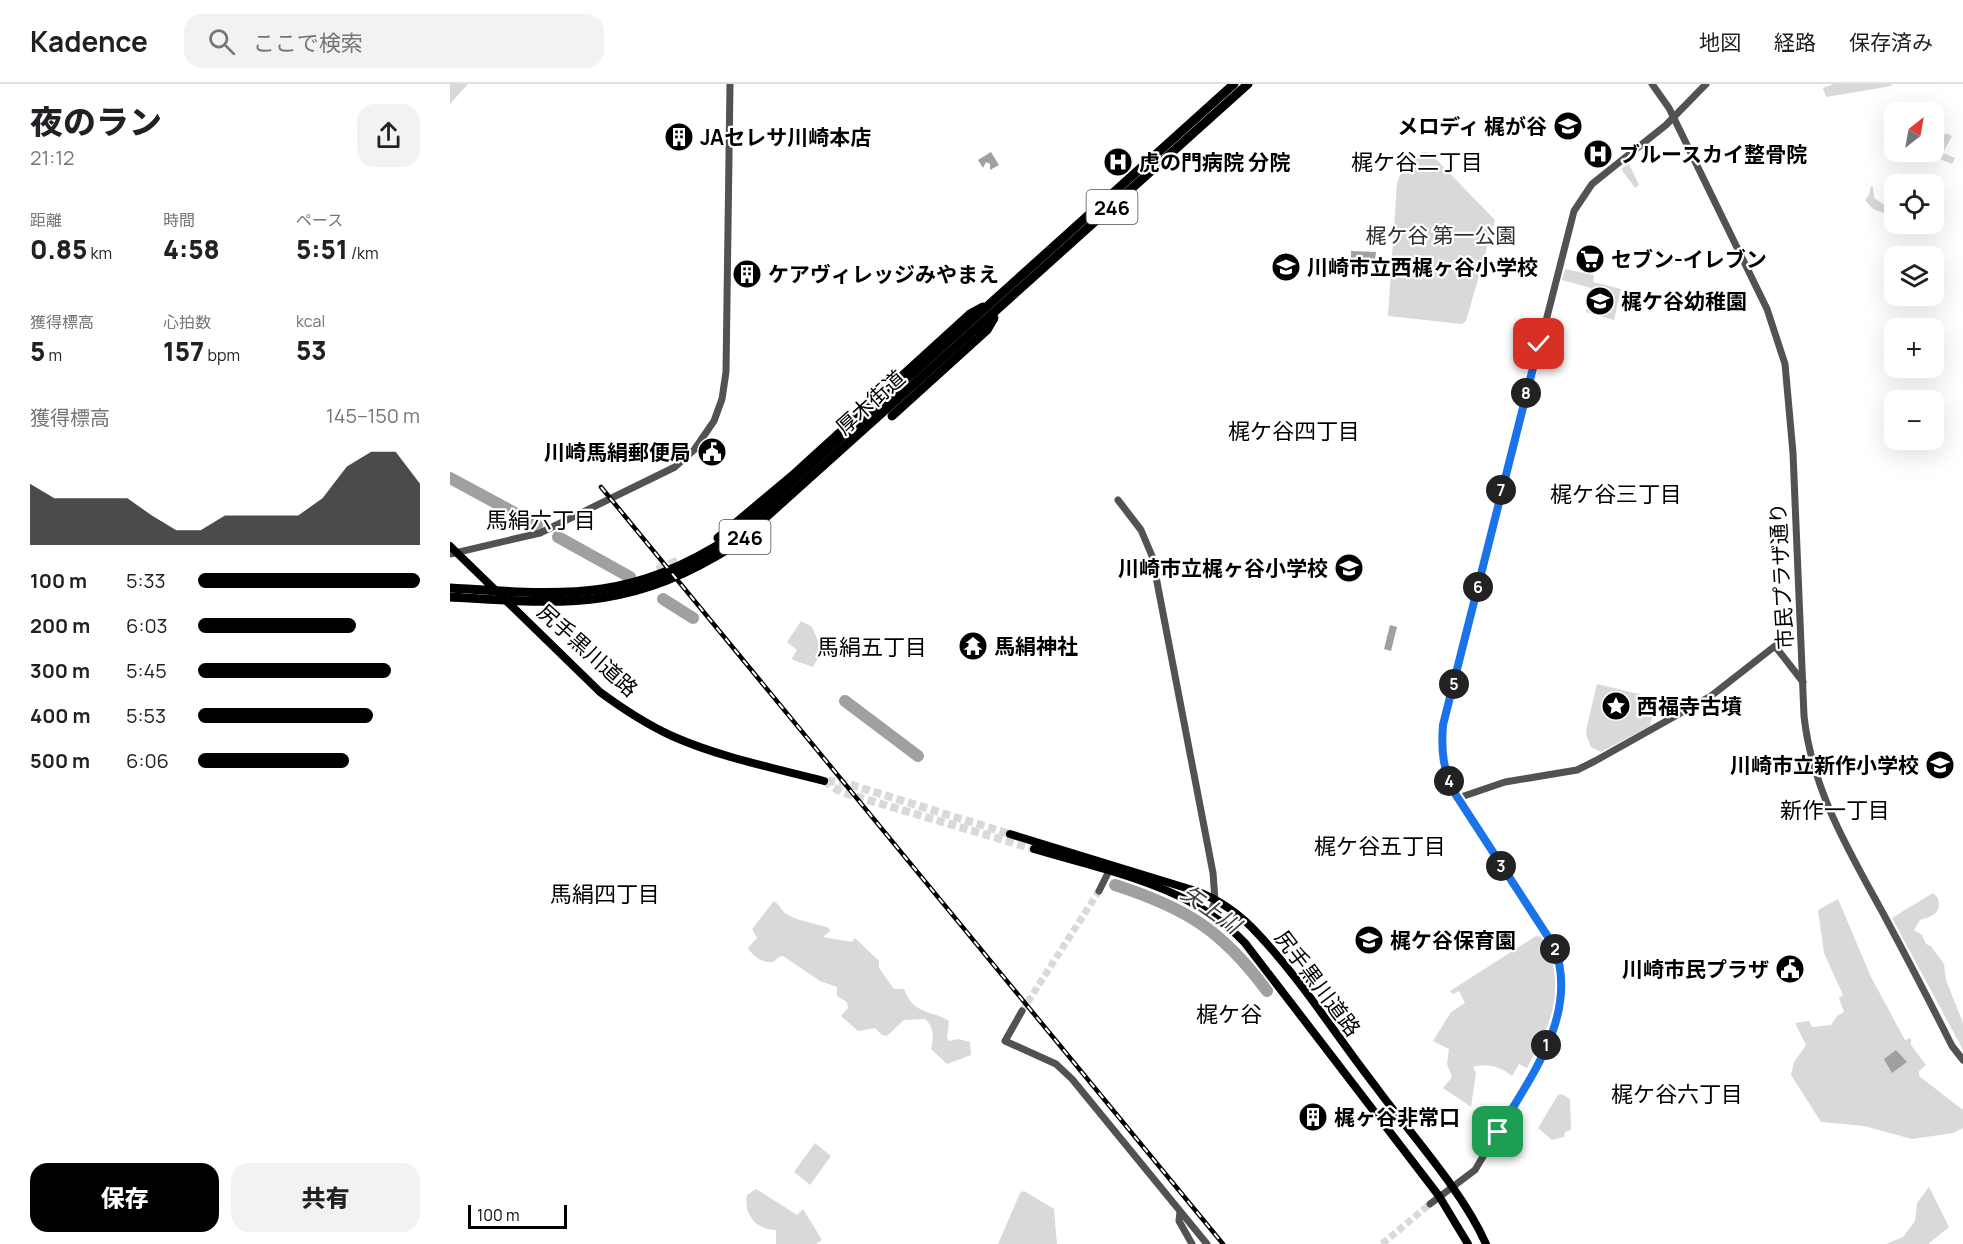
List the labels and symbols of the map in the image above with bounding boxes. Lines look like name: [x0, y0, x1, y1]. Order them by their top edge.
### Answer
north arrow: [1884, 102, 1944, 162]
school or university icon: メロディ 梶が谷: [1552, 110, 1584, 142]
place label: メロディ 梶が谷: [1397, 112, 1547, 140]
building icon: JAセレサ川崎本店: [663, 121, 695, 153]
place label: JAセレサ川崎本店: [700, 123, 871, 151]
hospital icon: ブルースカイ整骨院: [1582, 138, 1614, 170]
place label: ブルースカイ整骨院: [1619, 140, 1807, 168]
hospital icon: 虎の門病院 分院: [1102, 146, 1134, 178]
district label: 梶ケ谷二丁目: [1351, 147, 1483, 177]
place label: 虎の門病院 分院: [1139, 148, 1290, 176]
road number: 246: [1086, 190, 1138, 224]
park label: 梶ケ谷 第一公園: [1365, 221, 1517, 249]
supermarket icon: セブン-イレブン: [1574, 243, 1606, 275]
place label: セブン-イレブン: [1611, 245, 1767, 273]
school or university icon: 川崎市立西梶ヶ谷小学校: [1270, 251, 1302, 283]
place label: 川崎市立西梶ヶ谷小学校: [1307, 253, 1538, 281]
building icon: ケアヴィレッジみやまえ: [731, 258, 763, 290]
place label: ケアヴィレッジみやまえ: [768, 260, 999, 288]
school or university icon: 梶ケ谷幼稚園: [1584, 285, 1616, 317]
place label: 梶ケ谷幼稚園: [1621, 287, 1747, 315]
pin: [1513, 318, 1564, 369]
street label: 厚木街道: [829, 363, 911, 441]
pin: 8: [1511, 378, 1541, 408]
district label: 梶ケ谷四丁目: [1228, 416, 1360, 446]
public building icon: 川崎馬絹郵便局: [696, 436, 728, 468]
place label: 川崎馬絹郵便局: [544, 438, 691, 466]
pin: 7: [1486, 475, 1516, 505]
district label: 梶ケ谷三丁目: [1550, 479, 1682, 509]
street label: 市民プラザ通り: [1763, 502, 1799, 650]
district label: 馬絹六丁目: [486, 505, 596, 535]
road number: 246: [720, 520, 770, 554]
school or university icon: 川崎市立梶ヶ谷小学校: [1333, 552, 1365, 584]
place label: 川崎市立梶ヶ谷小学校: [1118, 554, 1328, 582]
pin: 6: [1463, 572, 1493, 602]
street label: 尻手黒川道路: [532, 597, 644, 703]
temple icon: 馬絹神社: [957, 630, 989, 662]
district label: 馬絹五丁目: [817, 632, 927, 662]
place label: 馬絹神社: [994, 632, 1078, 660]
pin: 5: [1439, 669, 1469, 699]
place icon: 西福寺古墳: [1600, 690, 1632, 722]
place label: 西福寺古墳: [1637, 692, 1742, 720]
school or university icon: 川崎市立新作小学校: [1924, 749, 1956, 781]
place label: 川崎市立新作小学校: [1730, 751, 1919, 779]
pin: 4: [1434, 766, 1464, 796]
district label: 新作一丁目: [1780, 795, 1890, 825]
district label: 梶ケ谷五丁目: [1314, 831, 1446, 861]
pin: 3: [1486, 851, 1516, 881]
water label: 矢上川: [1175, 878, 1248, 941]
district label: 馬絹四丁目: [550, 879, 660, 909]
street label: 尻手黒川道路: [1269, 924, 1367, 1042]
school or university icon: 梶ケ谷保育園: [1353, 924, 1385, 956]
place label: 梶ケ谷保育園: [1390, 926, 1516, 954]
pin: 2: [1540, 934, 1570, 964]
public building icon: 川崎市民プラザ: [1774, 953, 1806, 985]
place label: 川崎市民プラザ: [1622, 955, 1769, 983]
district label: 梶ケ谷: [1196, 999, 1262, 1029]
pin: 1: [1531, 1030, 1561, 1060]
district label: 梶ケ谷六丁目: [1611, 1079, 1743, 1109]
building icon: 梶ヶ谷非常口: [1297, 1101, 1329, 1133]
place label: 梶ヶ谷非常口: [1334, 1103, 1460, 1131]
pin: [1472, 1106, 1523, 1157]
scale bar: [468, 1202, 567, 1230]

